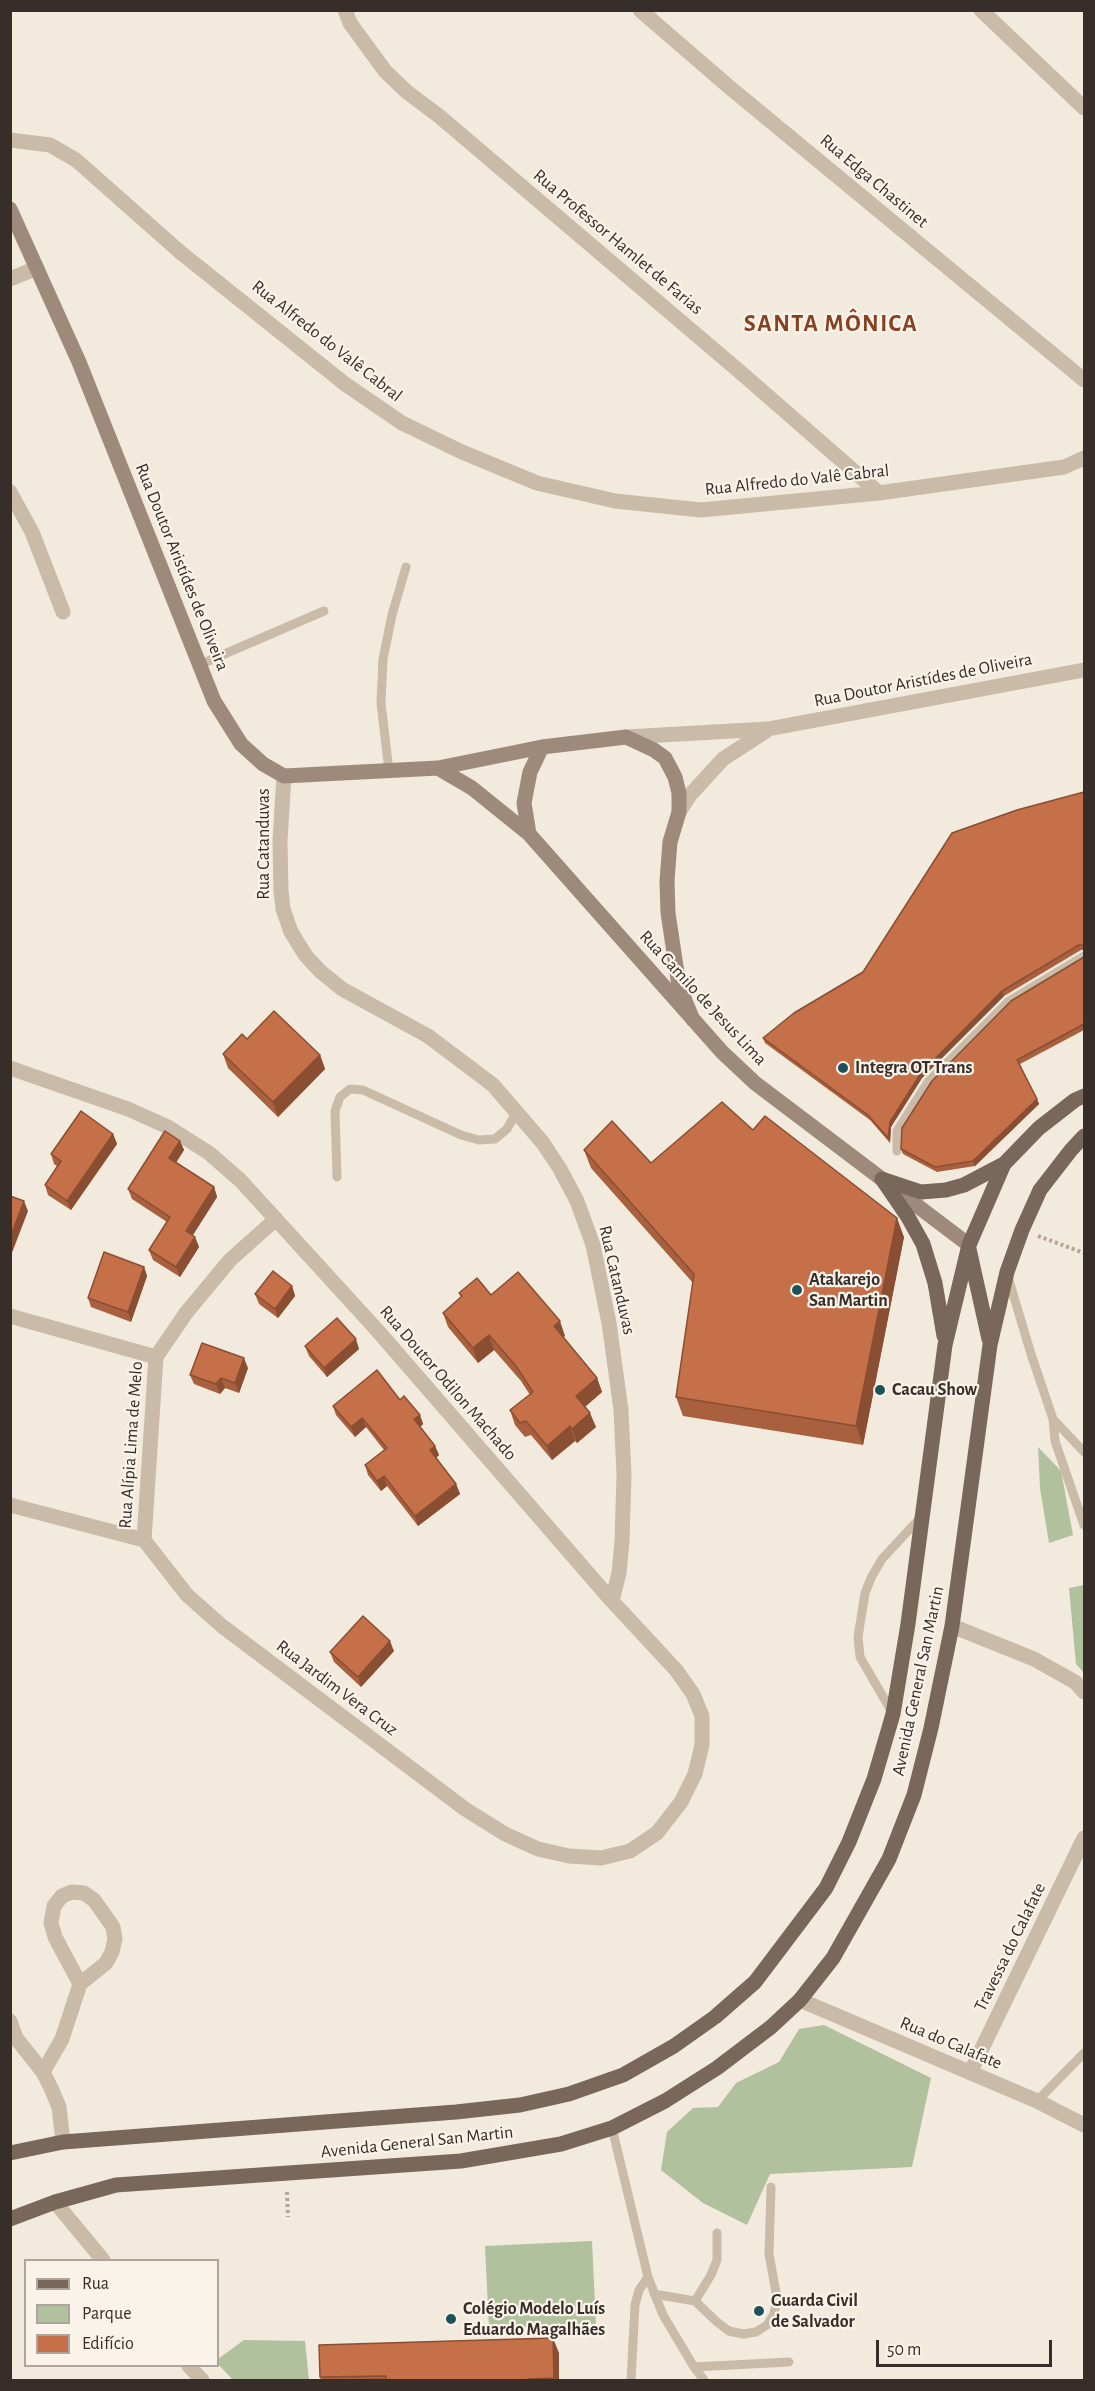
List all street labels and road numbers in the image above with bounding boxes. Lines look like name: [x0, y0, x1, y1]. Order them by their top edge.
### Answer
street label: Rua Edga Chastinet: [816, 129, 932, 233]
street label: Rua Professor Hamlet de Farias: [529, 165, 707, 319]
street label: Rua Alfredo do Valê Cabral: [247, 276, 407, 406]
street label: Rua Doutor Aristídes de Oliveira: [130, 460, 234, 674]
street label: Rua Alfredo do Valê Cabral: [704, 460, 890, 500]
street label: Rua Doutor Aristídes de Oliveira: [812, 648, 1034, 712]
street label: Rua Catanduvas: [253, 788, 275, 900]
street label: Rua Camilo de Jesus Lima: [635, 926, 771, 1070]
street label: Rua Catanduvas: [594, 1223, 640, 1337]
street label: Rua Doutor Odilon Machado: [375, 1301, 521, 1465]
street label: Rua Alípia Lima de Melo: [114, 1361, 148, 1529]
street label: Avenida General San Martin: [887, 1584, 949, 1778]
street label: Rua Jardim Vera Cruz: [272, 1635, 402, 1741]
street label: Travessa do Calafate: [970, 1879, 1050, 2015]
street label: Rua do Calafate: [897, 2012, 1005, 2074]
street label: Avenida General San Martin: [320, 2121, 514, 2163]

